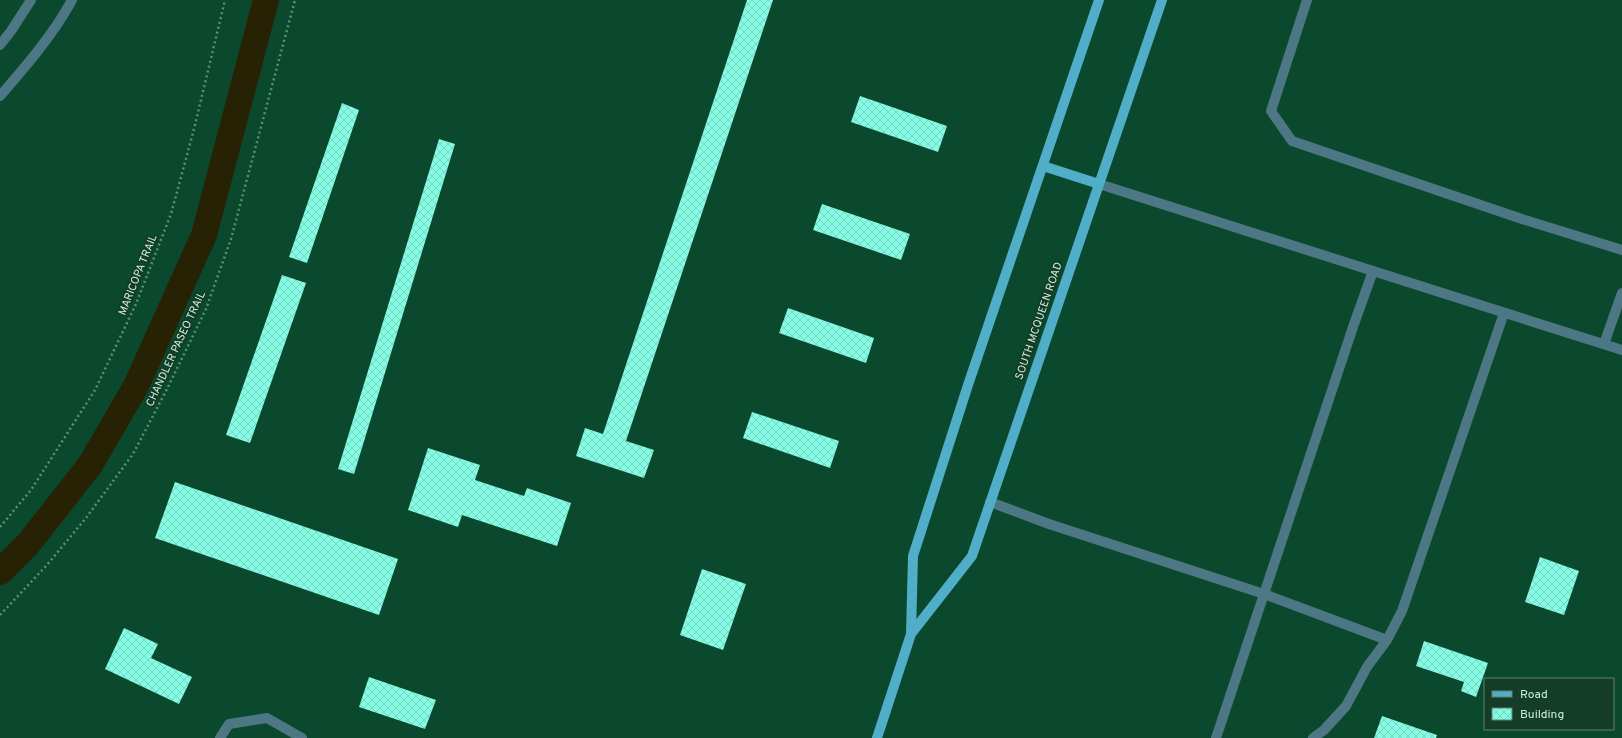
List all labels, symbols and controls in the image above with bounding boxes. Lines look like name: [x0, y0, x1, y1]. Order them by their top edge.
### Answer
street label: MARICOPA TRAIL: [115, 232, 161, 318]
street label: SOUTH MCQUEEN ROAD: [1012, 260, 1066, 382]
street label: CHANDLER PASEO TRAIL: [143, 289, 209, 409]
legend: [1484, 678, 1614, 730]
text: Road: [1520, 687, 1548, 703]
text: Building: [1520, 707, 1564, 723]

